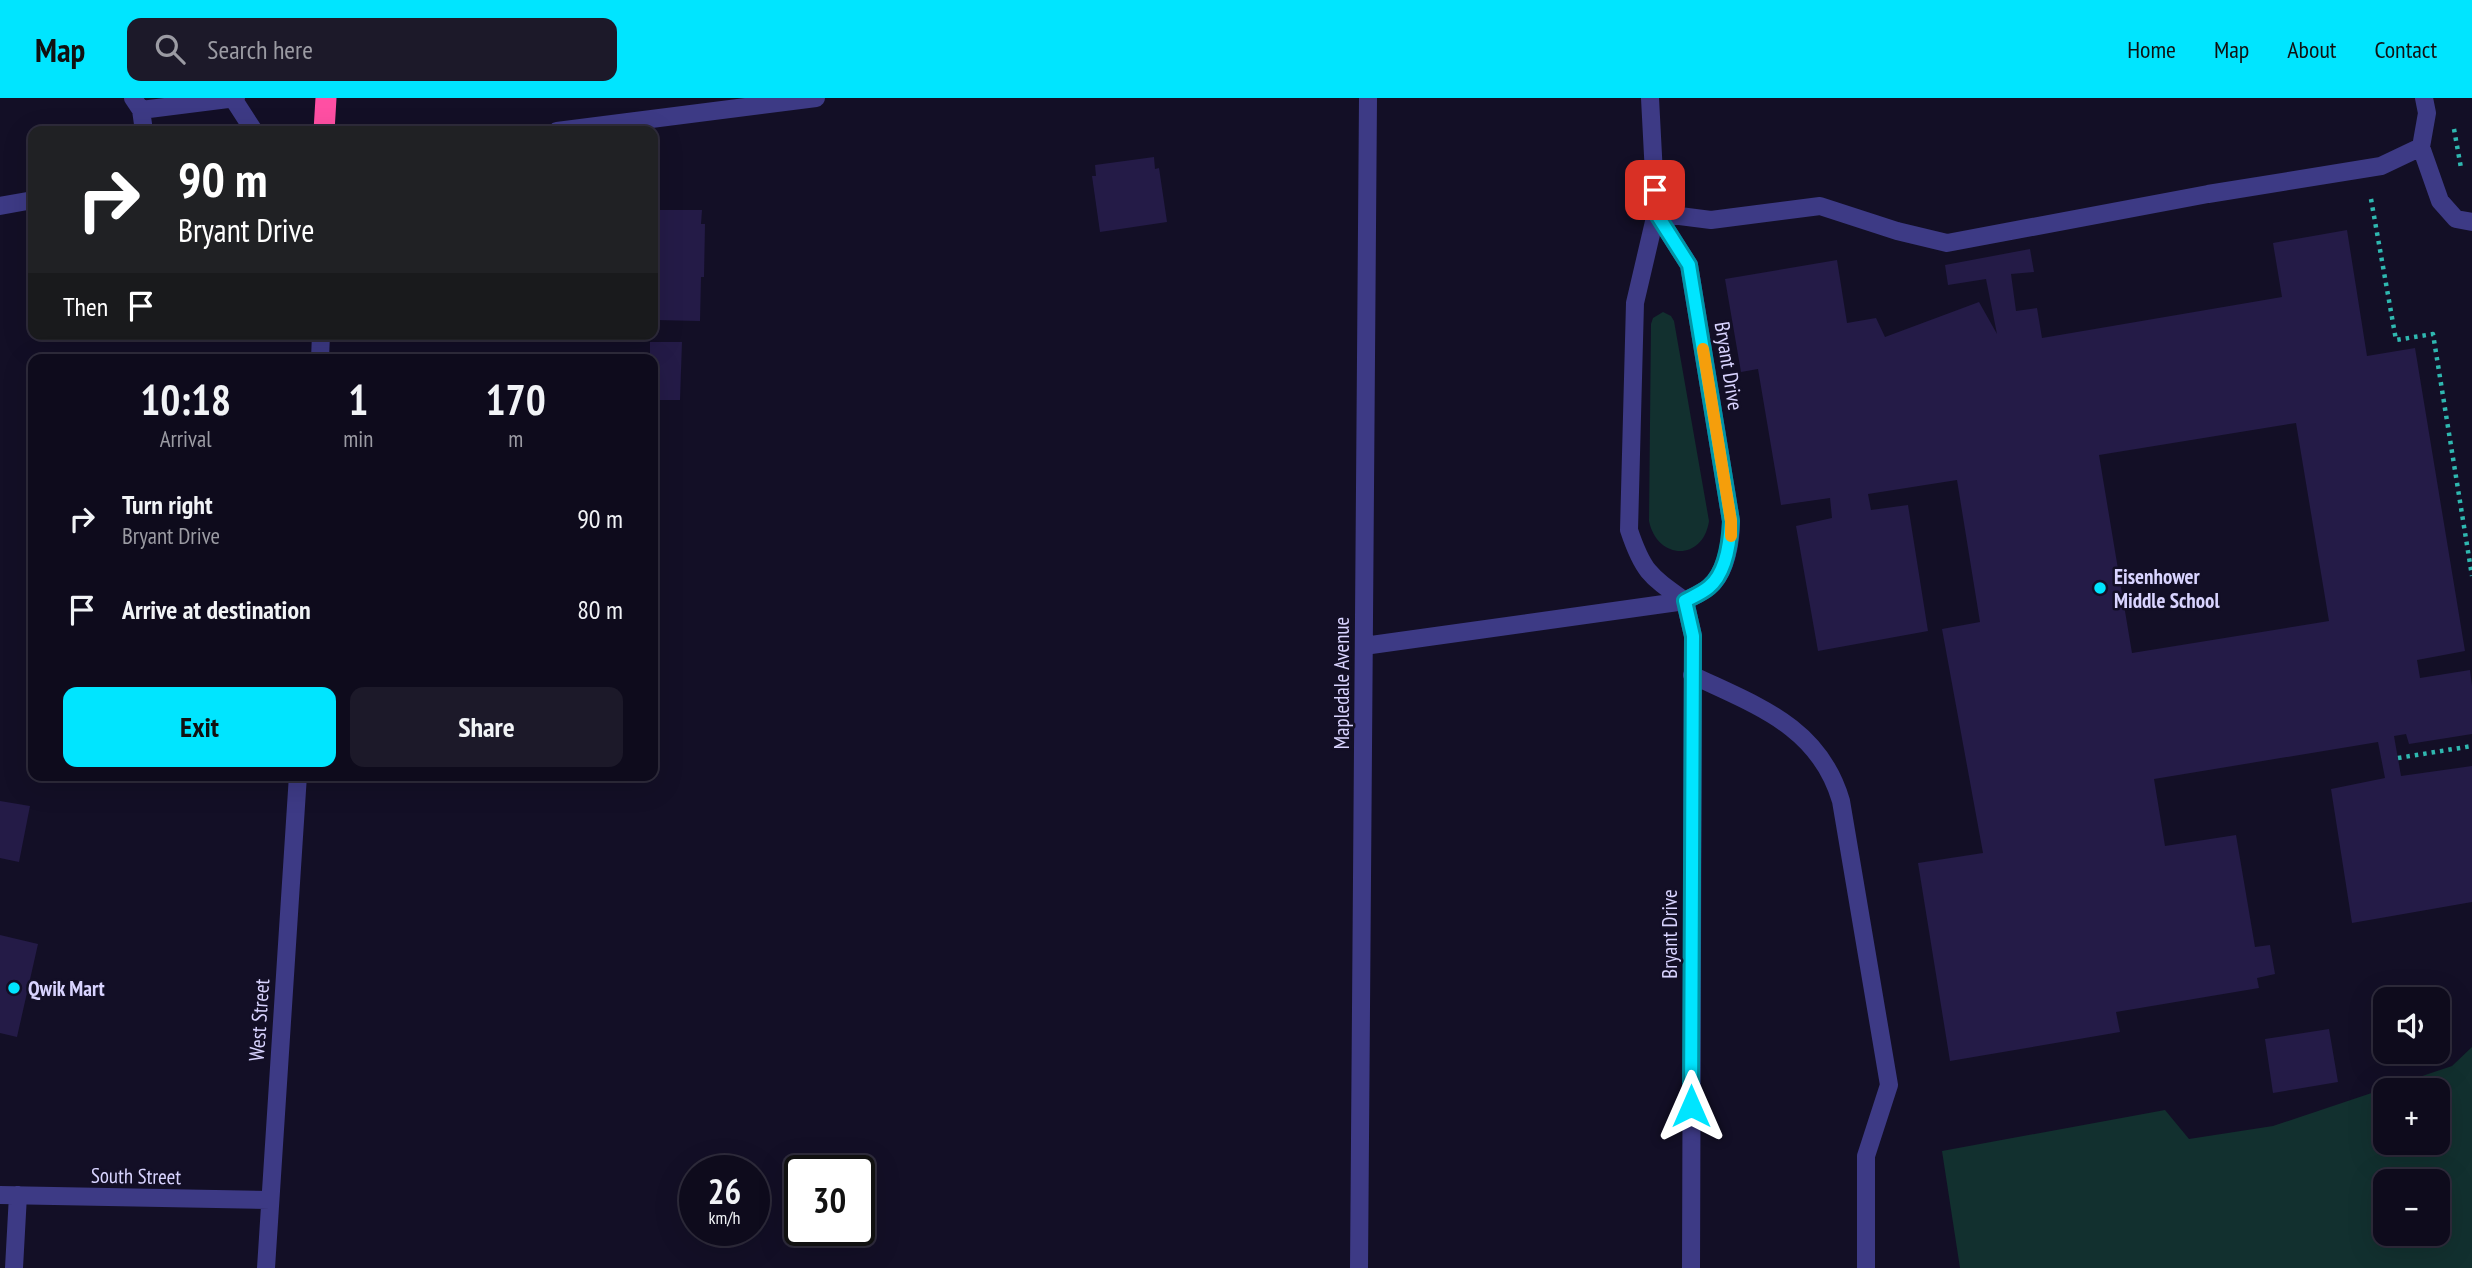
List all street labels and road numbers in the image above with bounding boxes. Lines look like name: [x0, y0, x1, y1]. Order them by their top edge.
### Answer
street label: Bryant Drive: [1709, 320, 1749, 412]
street label: Mapledale Avenue: [1328, 617, 1355, 749]
street label: Bryant Drive: [1656, 889, 1683, 979]
street label: West Street: [243, 978, 275, 1062]
street label: South Street: [91, 1162, 182, 1190]

